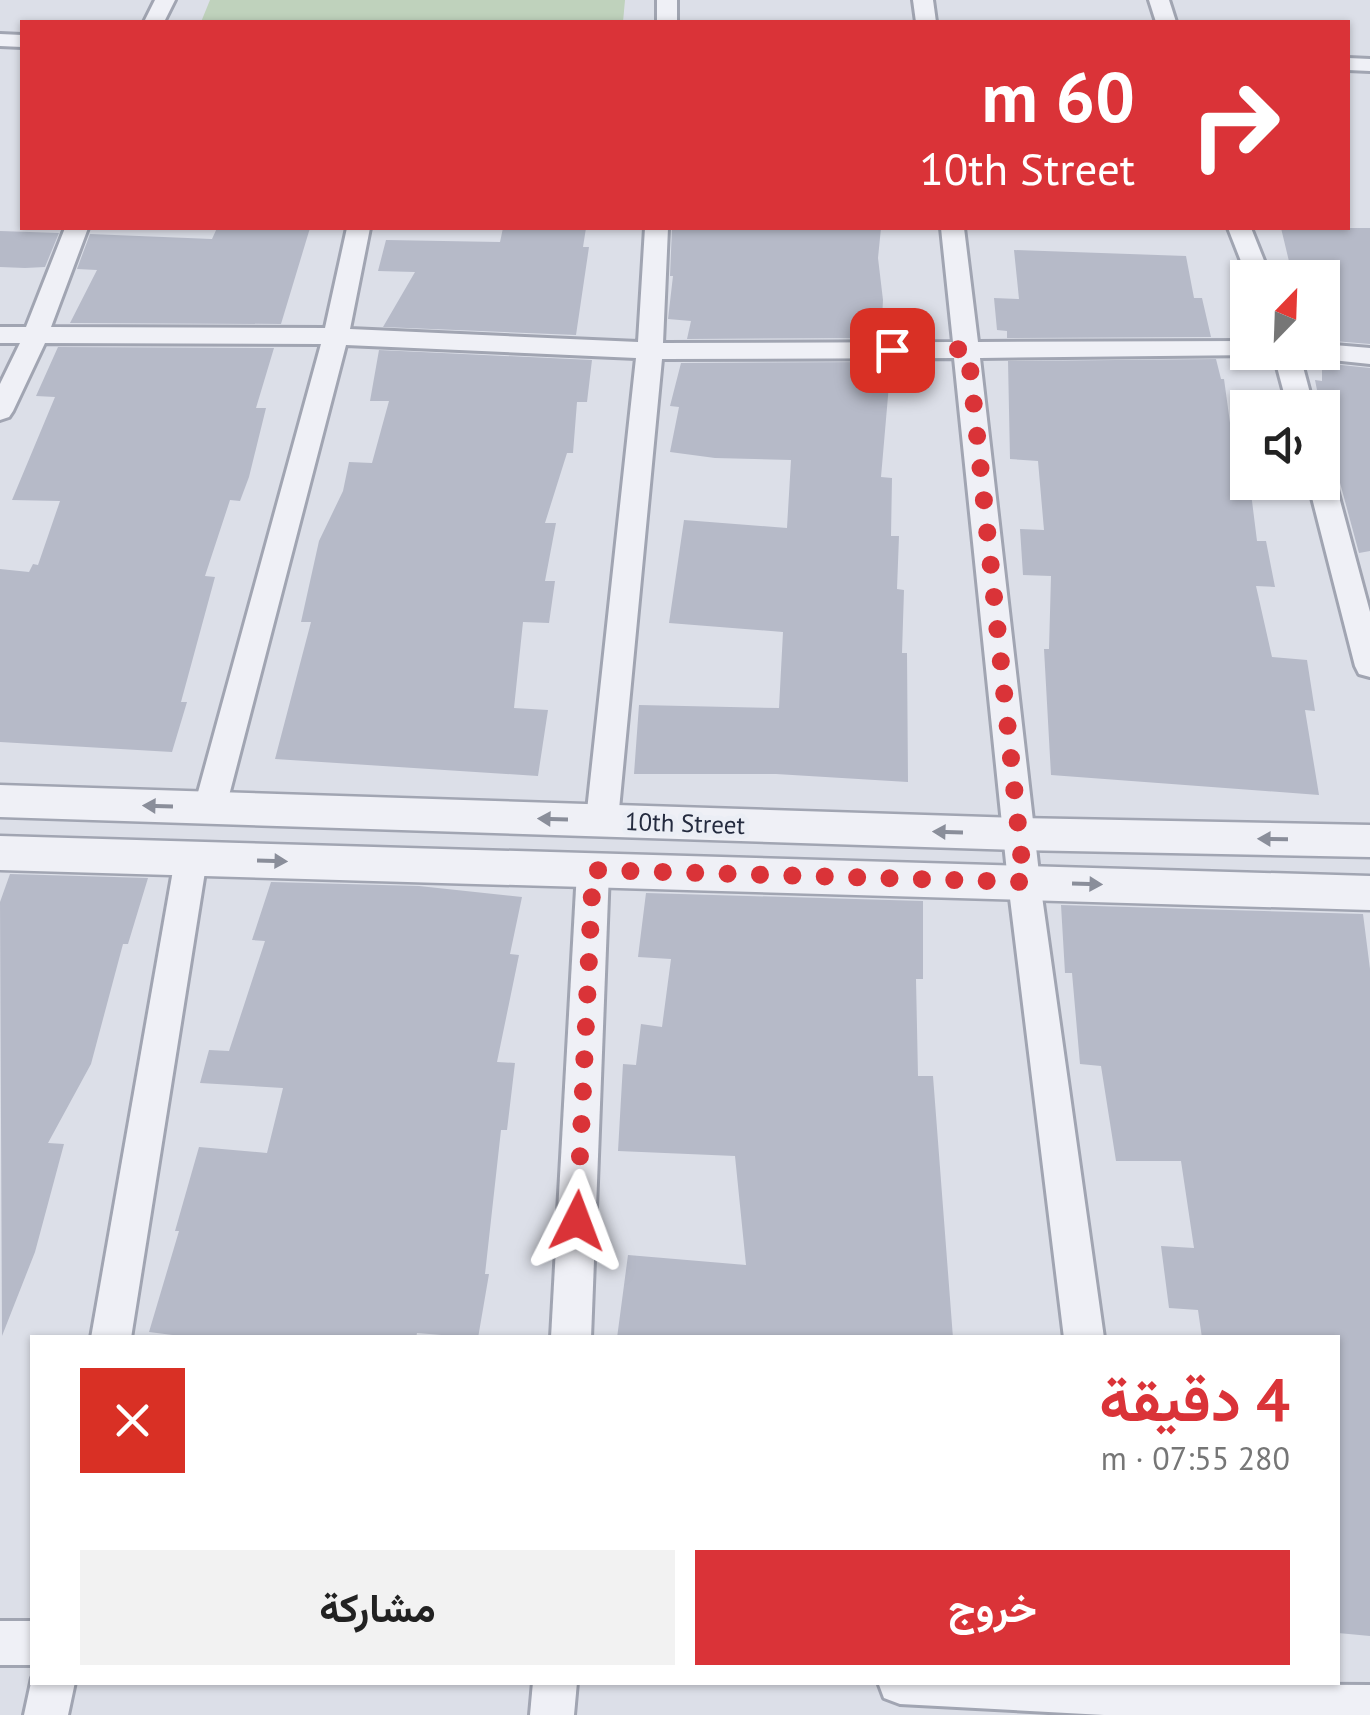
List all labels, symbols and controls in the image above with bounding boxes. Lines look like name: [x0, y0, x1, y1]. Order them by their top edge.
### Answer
text: 60 m: [982, 51, 1135, 141]
icon: right: [1170, 60, 1300, 190]
text: 10th Street: [919, 139, 1135, 197]
north arrow: [1230, 260, 1340, 370]
map controls: [1230, 260, 1340, 500]
pin: [850, 308, 935, 393]
icon: arrive: [865, 323, 920, 378]
button: sound: [1230, 390, 1340, 500]
one-way arrow: [142, 797, 174, 813]
street label: 10th Street: [625, 805, 746, 841]
one-way arrow: [536, 810, 568, 826]
one-way arrow: [931, 823, 963, 839]
one-way arrow: [1256, 831, 1288, 847]
one-way arrow: [257, 854, 289, 870]
one-way arrow: [1072, 876, 1104, 892]
position arrow: [525, 1169, 629, 1273]
text: 4 دقيقة: [1099, 1360, 1290, 1438]
button: close: [80, 1368, 185, 1473]
text: 280 m · 07:55: [1101, 1437, 1290, 1479]
button: مشاركة: [80, 1550, 675, 1665]
button: خروج: [695, 1550, 1290, 1665]

